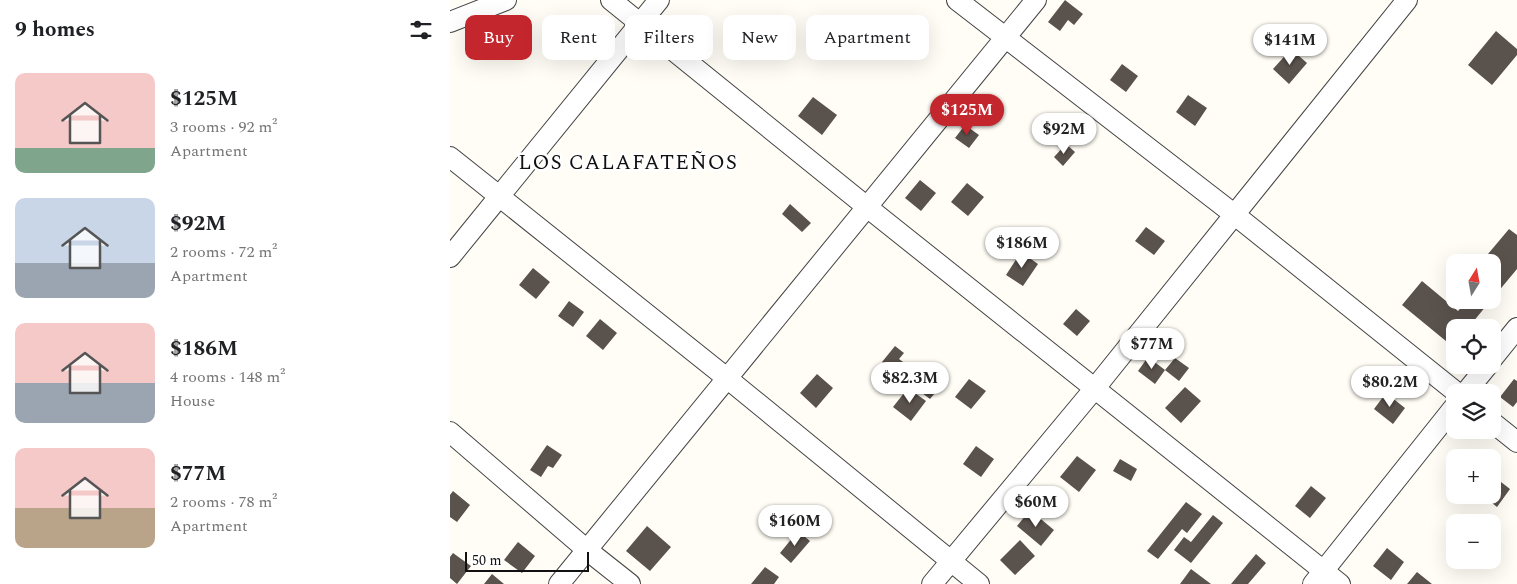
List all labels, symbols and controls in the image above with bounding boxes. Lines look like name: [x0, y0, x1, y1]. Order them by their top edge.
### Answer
text: 9 homes: [15, 14, 95, 46]
chip: Buy: [465, 15, 532, 60]
chip: Rent: [542, 15, 615, 60]
chip: Filters: [625, 15, 713, 60]
chip: New: [723, 15, 796, 60]
chip: Apartment: [806, 15, 929, 60]
icon: filters: [407, 16, 435, 44]
pin: $141M: [1255, 23, 1325, 66]
text: $141M: [1264, 28, 1316, 52]
text: $125M: [170, 83, 238, 115]
icon: home: [55, 93, 115, 153]
pin: $125M: [932, 94, 1002, 136]
text: $125M: [941, 98, 993, 122]
pin: $92M: [1034, 112, 1094, 155]
text: 3 rooms · 92 m²: [170, 115, 277, 139]
text: $92M: [1043, 117, 1085, 141]
text: Apartment: [170, 139, 248, 163]
district label: LOS CALAFATEÑOS: [518, 147, 738, 179]
text: $92M: [170, 208, 226, 240]
icon: home: [55, 218, 115, 278]
pin: $186M: [987, 226, 1057, 269]
text: $186M: [996, 231, 1048, 255]
text: 2 rooms · 72 m²: [170, 240, 277, 264]
north arrow: [1446, 254, 1501, 309]
map controls: [1446, 254, 1501, 569]
text: Apartment: [170, 264, 248, 288]
button: locate: [1446, 319, 1501, 374]
pin: $77M: [1122, 328, 1182, 370]
text: $77M: [1131, 332, 1173, 356]
text: $186M: [170, 333, 238, 365]
icon: home: [55, 343, 115, 403]
pin: $82.3M: [869, 362, 951, 404]
text: 4 rooms · 148 m²: [170, 365, 285, 389]
text: $82.3M: [882, 366, 938, 390]
pin: $80.2M: [1349, 366, 1431, 408]
text: $80.2M: [1362, 370, 1418, 394]
button: layers: [1446, 384, 1501, 439]
text: House: [170, 389, 215, 413]
button: +: [1446, 449, 1501, 504]
text: $77M: [170, 458, 226, 490]
icon: home: [55, 468, 115, 528]
pin: $60M: [1006, 486, 1066, 528]
text: 2 rooms · 78 m²: [170, 490, 277, 514]
text: $60M: [1015, 490, 1057, 514]
pin: $160M: [760, 504, 830, 547]
text: $160M: [769, 509, 821, 533]
text: Apartment: [170, 514, 248, 538]
button: −: [1446, 514, 1501, 569]
scale bar: [465, 549, 589, 572]
text: 50 m: [472, 550, 502, 571]

